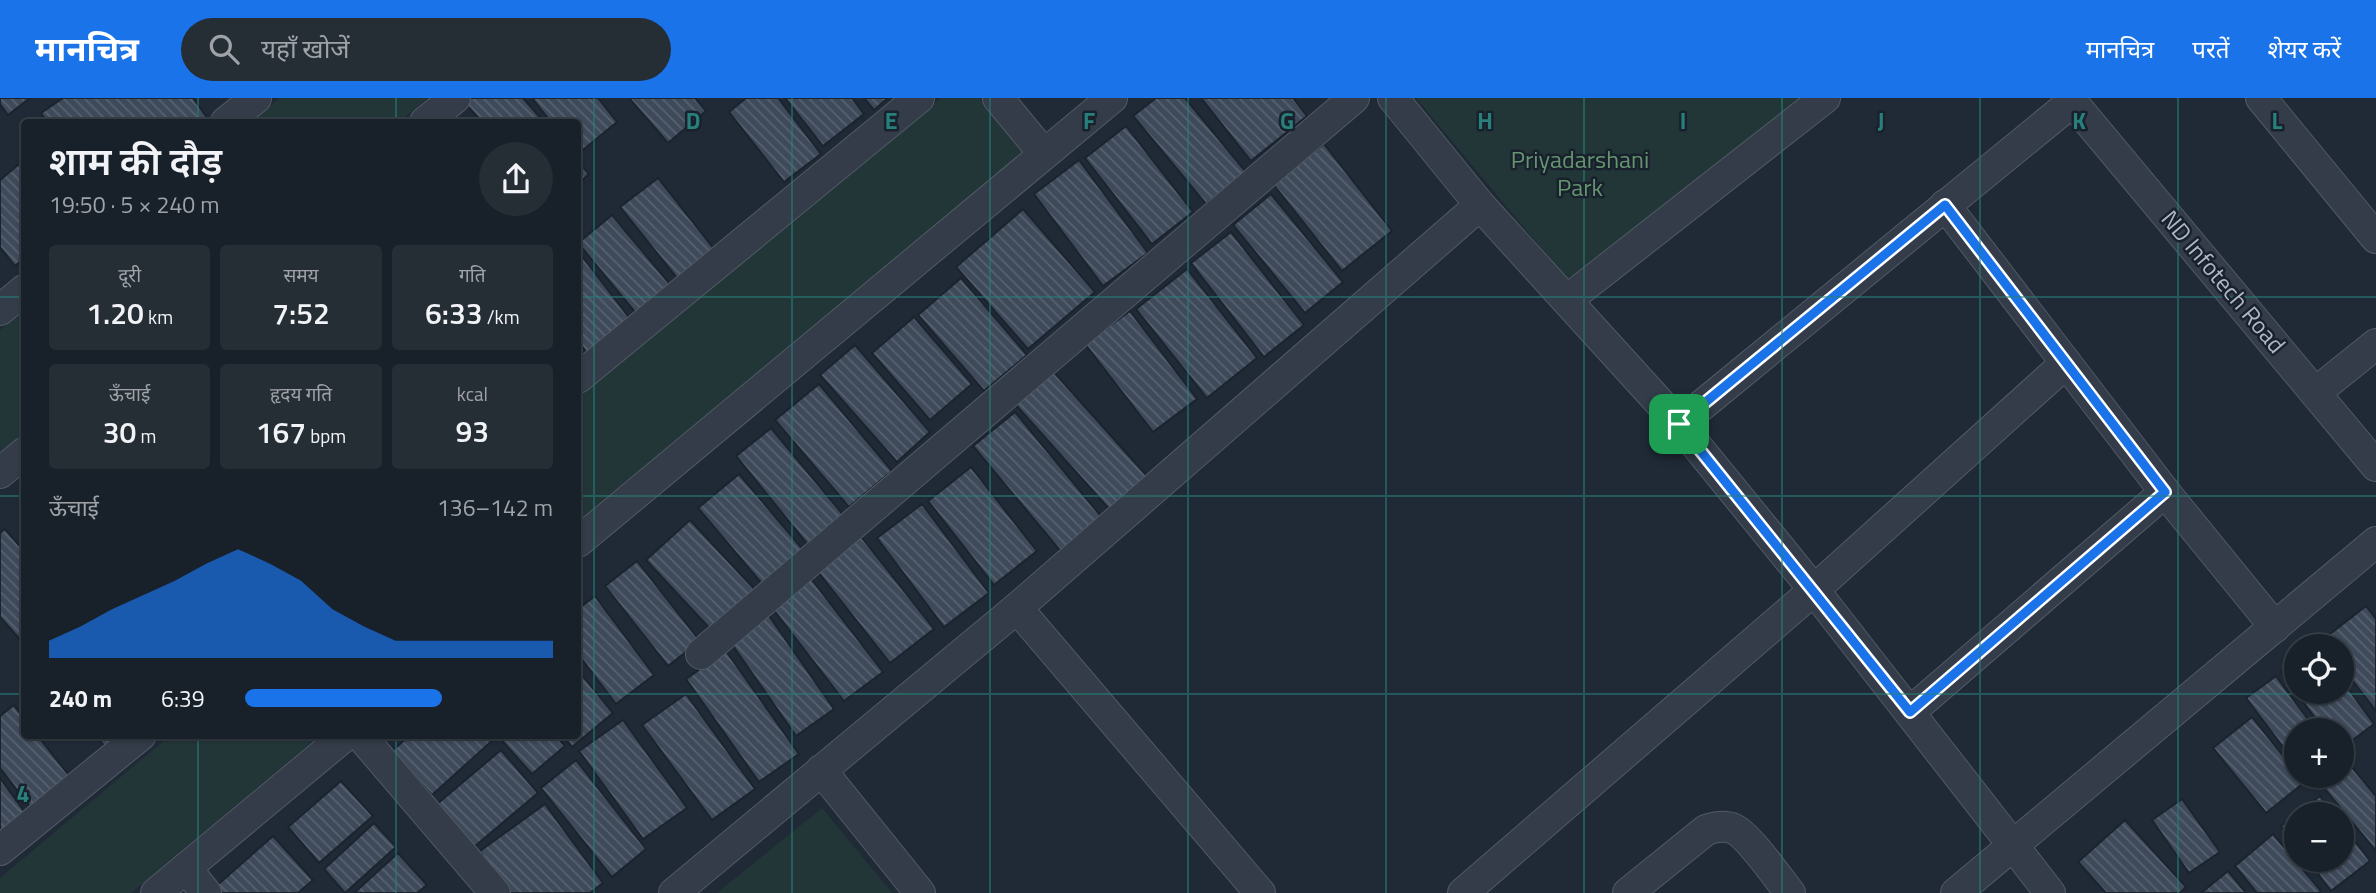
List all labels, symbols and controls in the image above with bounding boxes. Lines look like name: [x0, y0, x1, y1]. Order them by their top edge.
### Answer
search box: [181, 18, 671, 81]
text: मानचित्र: [35, 24, 139, 74]
text: यहाँ खोजें: [261, 29, 350, 68]
icon: search: [205, 30, 243, 68]
text: मानचित्र: [2086, 31, 2154, 67]
text: परतें: [2192, 31, 2229, 67]
text: शेयर करें: [2267, 31, 2341, 67]
text: D: [686, 103, 700, 138]
text: E: [885, 103, 897, 138]
text: F: [1083, 103, 1095, 138]
text: G: [1280, 103, 1294, 138]
text: H: [1477, 103, 1493, 138]
text: I: [1680, 103, 1686, 138]
text: J: [1878, 103, 1884, 138]
text: K: [2072, 103, 2086, 138]
text: L: [2272, 103, 2283, 138]
text: शाम की दौड़: [49, 132, 222, 190]
park label: Priyadarshani Park: [1511, 141, 1649, 205]
button: share: [479, 142, 553, 216]
text: 19:50 · 5 × 240 m: [49, 187, 219, 222]
street label: ND Infotech Road: [2153, 202, 2295, 361]
text: दूरी: [118, 260, 141, 289]
text: समय: [283, 260, 319, 289]
text: गति: [459, 260, 486, 289]
text: 1.20: [86, 290, 144, 336]
text: 7:52: [272, 290, 330, 336]
text: 6:33: [425, 290, 483, 336]
text: km: [144, 302, 173, 331]
text: /km: [483, 302, 520, 331]
text: ऊँचाई: [109, 379, 150, 408]
text: हृदय गति: [270, 379, 332, 408]
text: kcal: [457, 379, 488, 408]
pin: [1649, 394, 1709, 454]
icon: arrive: [1660, 405, 1698, 443]
text: 93: [456, 408, 489, 454]
text: 30: [103, 409, 136, 455]
text: 167: [256, 409, 306, 455]
text: m: [136, 421, 157, 450]
text: bpm: [306, 421, 346, 450]
text: ऊँचाई: [49, 490, 99, 525]
text: 136–142 m: [437, 490, 553, 525]
map controls: [2284, 634, 2354, 872]
button: locate: [2284, 634, 2354, 704]
text: 240 m: [49, 681, 112, 716]
text: 6:39: [161, 681, 205, 716]
button: +: [2284, 718, 2354, 788]
text: 4: [17, 776, 29, 811]
button: −: [2284, 802, 2354, 872]

